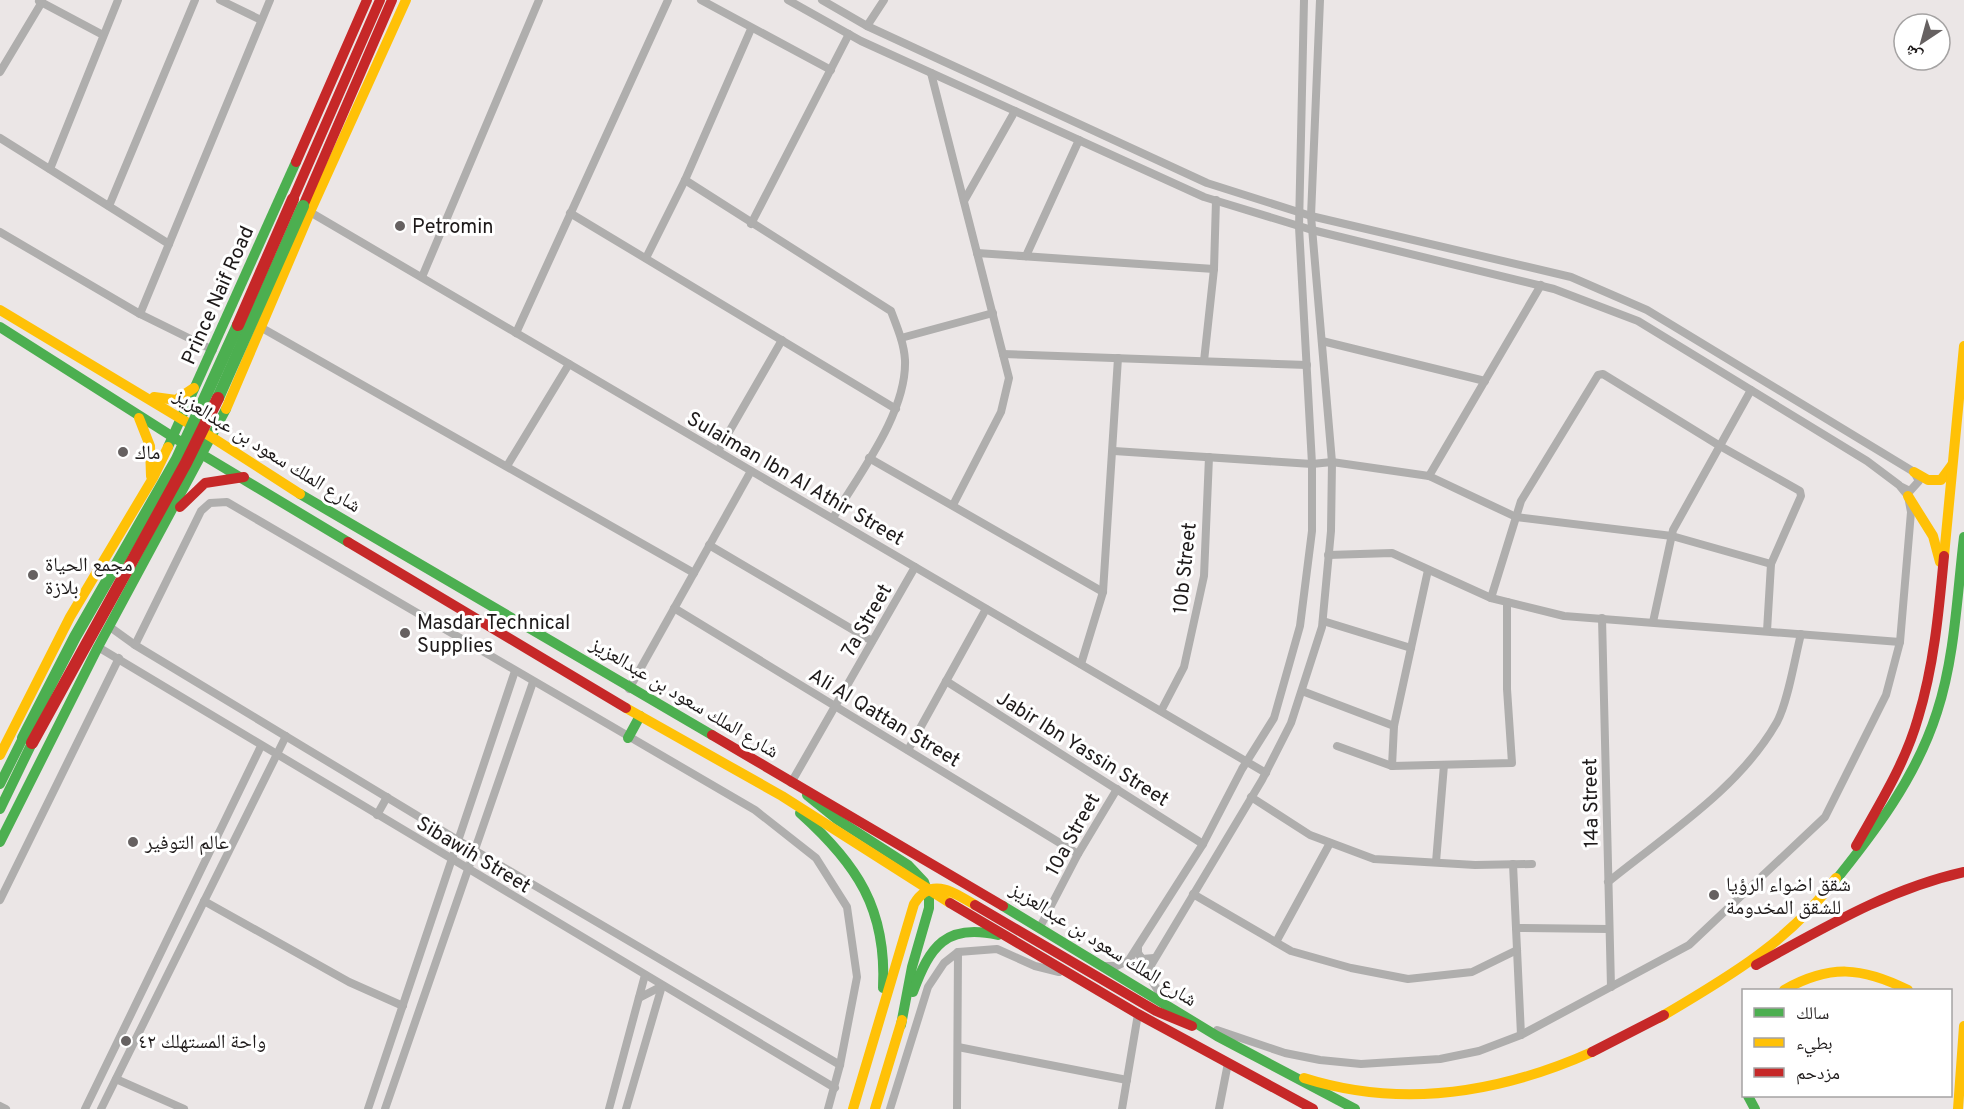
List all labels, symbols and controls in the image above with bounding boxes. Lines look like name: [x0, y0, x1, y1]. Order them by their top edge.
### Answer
north arrow: [1892, 12, 1952, 72]
text: ش: [1902, 39, 1927, 66]
place label: Petromin: [412, 215, 494, 241]
marker: Petromin: [393, 219, 407, 233]
street label: Prince Naif Road: [177, 222, 261, 369]
street label: شارع الملك سعود بن عبدالعزيز: [168, 383, 365, 520]
street label: Sulaiman Ibn Al Athir Street: [682, 407, 908, 553]
place label: ماك: [135, 441, 160, 467]
marker: ماك: [116, 445, 130, 459]
street label: 10b Street: [1168, 521, 1204, 615]
place label: مجمع الحياة بلازة: [45, 553, 133, 602]
marker: مجمع الحياة بلازة: [26, 568, 40, 582]
street label: 7a Street: [836, 580, 899, 662]
place label: Masdar Technical Supplies: [417, 611, 570, 660]
marker: Masdar Technical Supplies: [398, 626, 412, 640]
street label: شارع الملك سعود بن عبدالعزيز: [584, 632, 783, 765]
street label: Ali Al Qattan Street: [803, 663, 964, 774]
street label: Jabir Ibn Yassin Street: [991, 686, 1173, 813]
street label: 14a Street: [1578, 758, 1606, 848]
street label: 10a Street: [1040, 789, 1107, 881]
street label: Sibawih Street: [411, 811, 535, 900]
place label: عالم التوفير: [144, 831, 229, 857]
marker: عالم التوفير: [126, 835, 140, 849]
place label: شقق اضواء الرؤيا للشقق المخدومة: [1726, 873, 1851, 922]
street label: شارع الملك سعود بن عبدالعزيز: [1004, 877, 1201, 1014]
marker: شقق اضواء الرؤيا للشقق المخدومة: [1707, 888, 1721, 902]
legend: [1742, 989, 1952, 1097]
text: سالك: [1796, 1003, 1829, 1026]
place label: واحة المستهلك ٤٢: [138, 1030, 266, 1056]
text: بطيء: [1796, 1033, 1833, 1058]
marker: واحة المستهلك ٤٢: [119, 1034, 133, 1048]
text: مزدحم: [1796, 1063, 1840, 1086]

